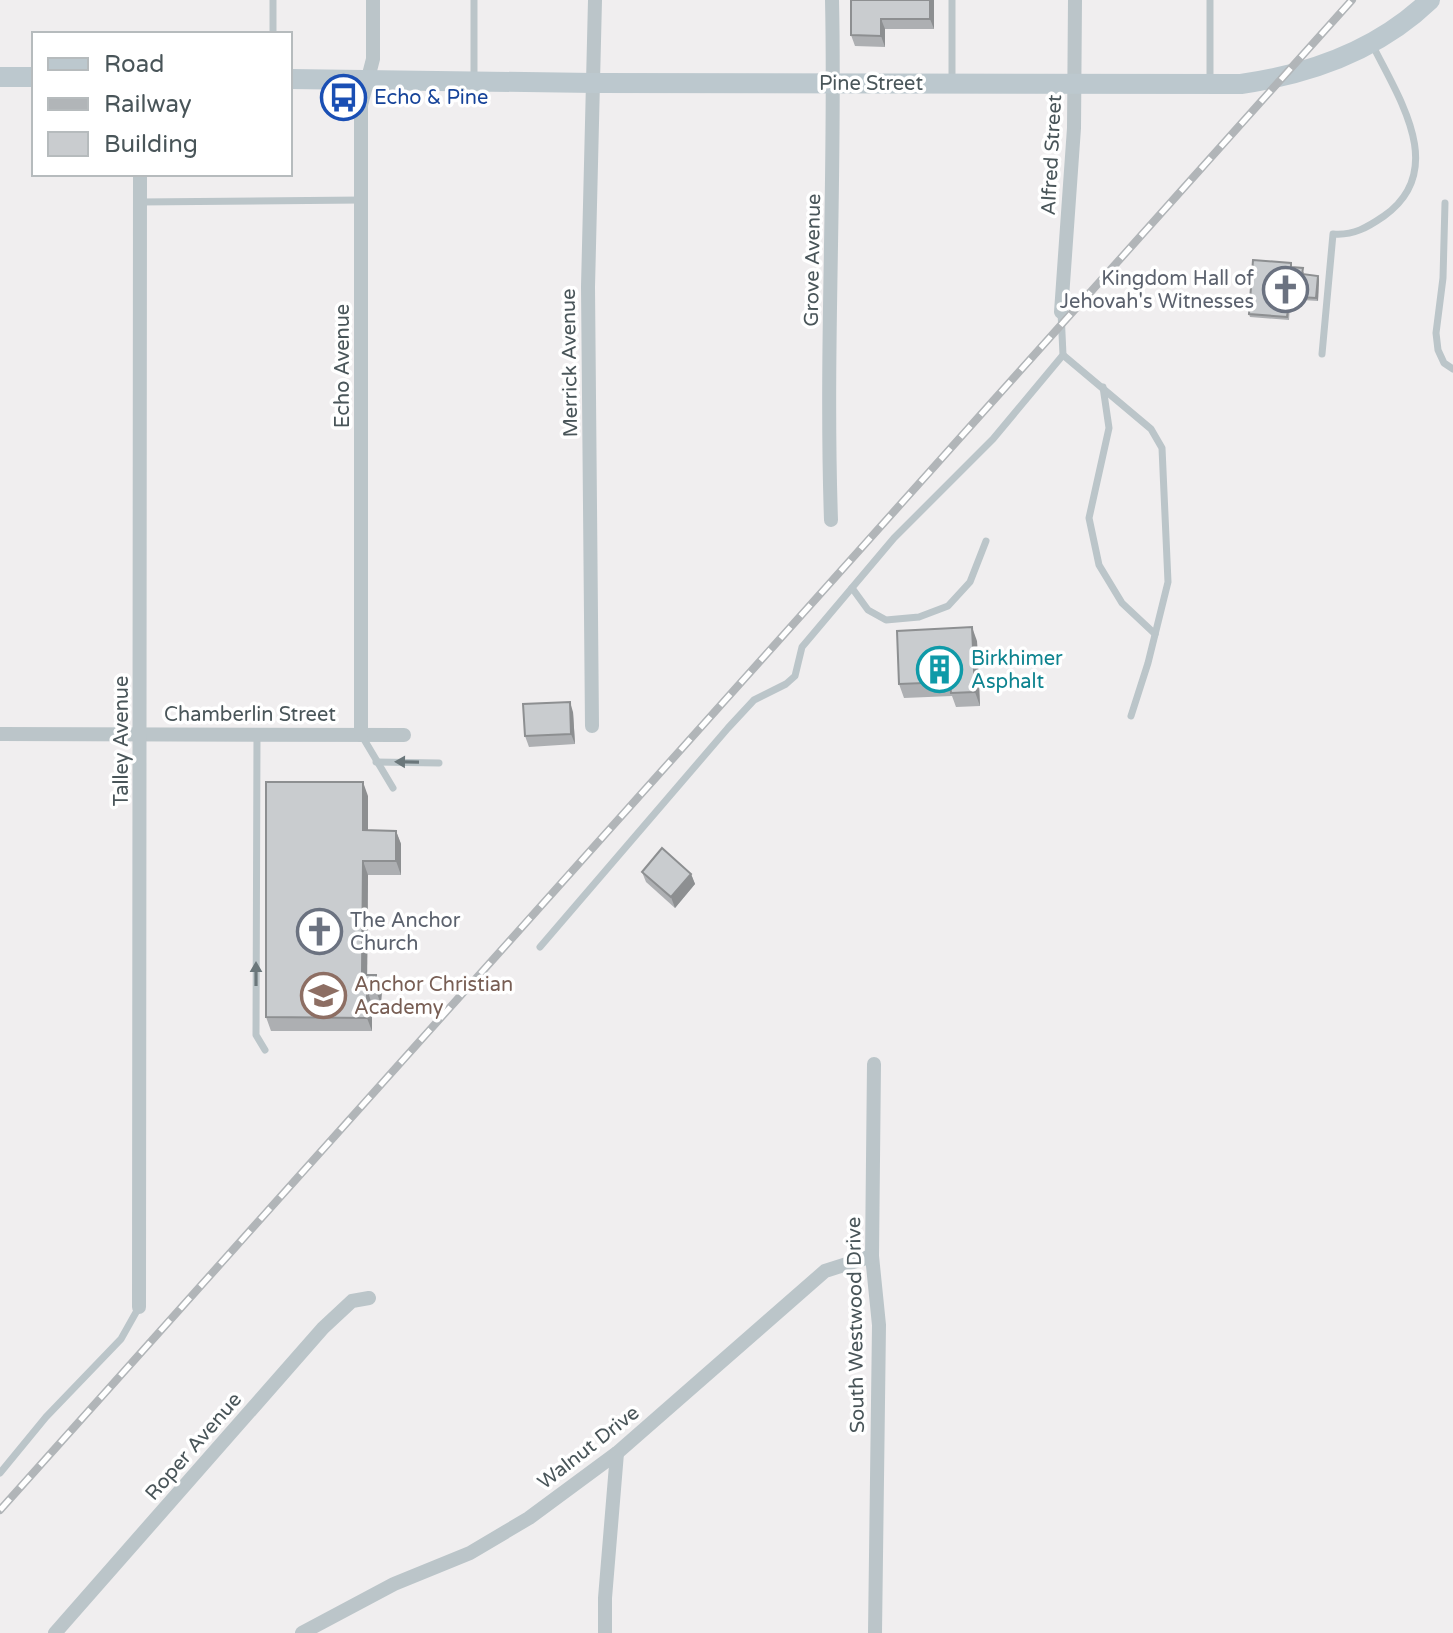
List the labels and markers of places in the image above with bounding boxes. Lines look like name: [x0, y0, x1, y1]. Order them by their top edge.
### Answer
bus stop icon: Echo & Pine: [319, 73, 367, 121]
place label: Echo & Pine: [374, 86, 488, 110]
church icon: Kingdom Hall of Jehovah's Witnesses: [1261, 266, 1309, 314]
place label: Kingdom Hall of Jehovah's Witnesses: [1060, 267, 1254, 314]
building icon: Birkhimer Asphalt: [916, 646, 964, 694]
place label: Birkhimer Asphalt: [971, 647, 1063, 694]
church icon: The Anchor Church: [295, 908, 343, 956]
place label: The Anchor Church: [350, 909, 461, 956]
school or university icon: Anchor Christian Academy: [299, 971, 347, 1019]
place label: Anchor Christian Academy: [354, 973, 513, 1020]

